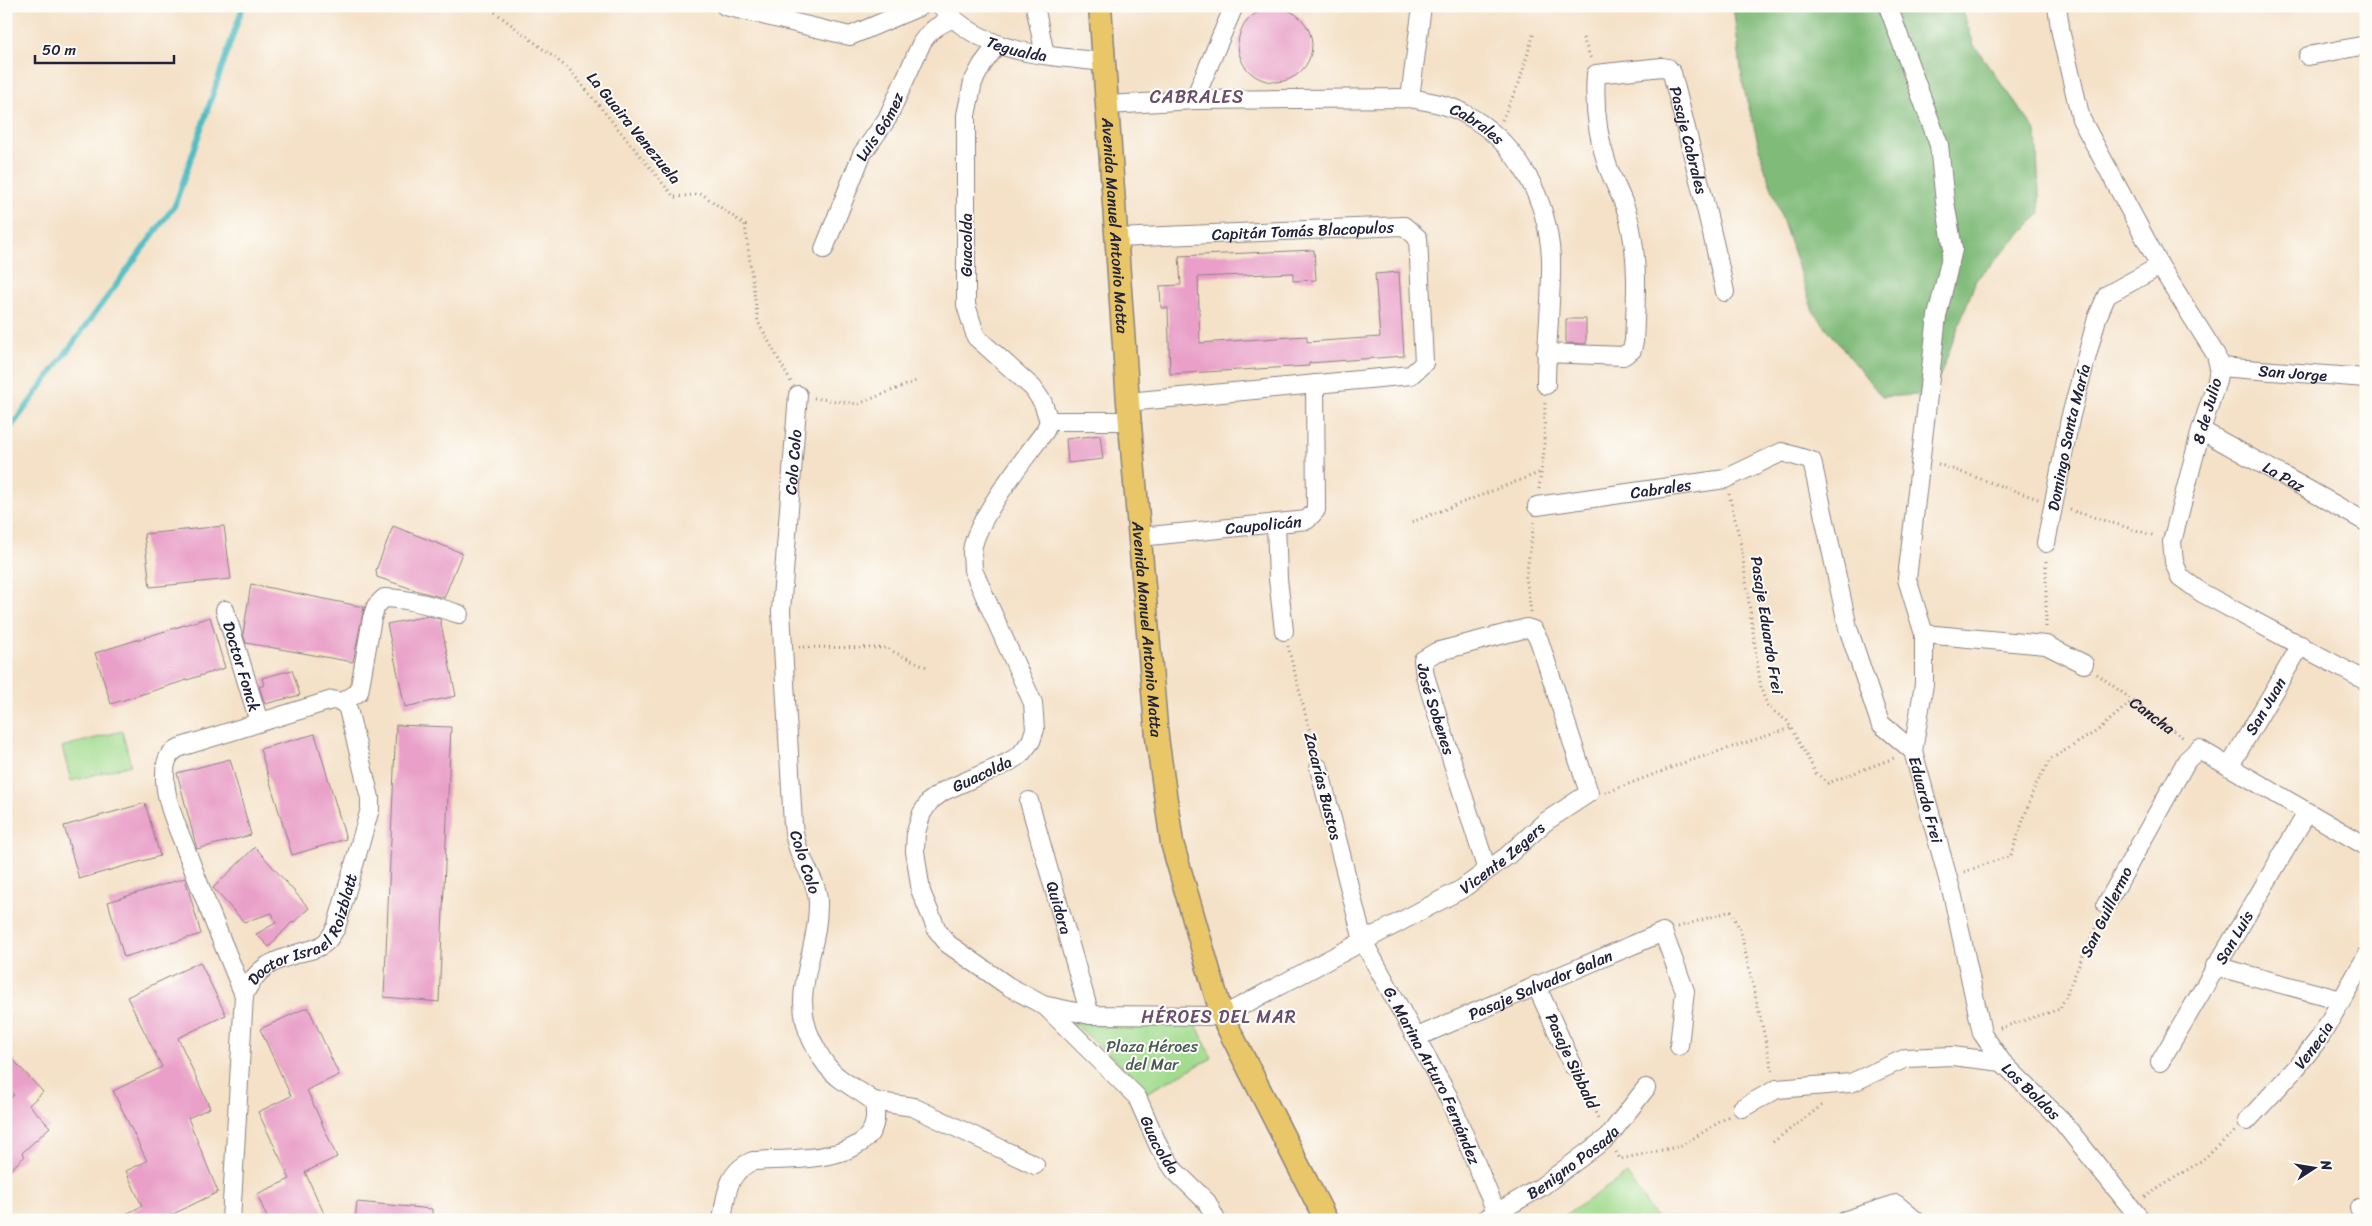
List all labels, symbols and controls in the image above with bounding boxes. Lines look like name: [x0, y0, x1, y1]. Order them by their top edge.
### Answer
street label: Tegualda: [982, 27, 1049, 70]
scale bar: [35, 32, 174, 64]
text: 50 m: [42, 37, 77, 63]
street label: La Guaira Venezuela: [579, 65, 689, 191]
district label: CABRALES: [1150, 81, 1244, 113]
street label: Pasaje Cabrales: [1661, 83, 1717, 197]
street label: Luis Gómez: [846, 87, 912, 165]
street label: Cabrales: [1446, 94, 1512, 152]
street label: Avenida Manuel Antonio Matta: [1093, 115, 1138, 335]
street label: Capitán Tomás Blacopulos: [1211, 212, 1395, 249]
street label: Guacolda: [952, 213, 981, 277]
street label: San Jorge: [2257, 355, 2329, 390]
street label: Domingo Santa María: [2038, 360, 2099, 513]
street label: 8 de Julio: [2184, 374, 2230, 448]
street label: Colo Colo: [776, 428, 810, 496]
street label: La Paz: [2257, 453, 2311, 500]
street label: Cabrales: [1628, 469, 1694, 507]
street label: Caupolicán: [1224, 506, 1303, 543]
street label: Avenida Manuel Antonio Matta: [1124, 519, 1172, 739]
street label: Pasaje Eduardo Frei: [1742, 554, 1792, 697]
street label: Doctor Fonck: [215, 618, 270, 715]
street label: José Sobenes: [1409, 661, 1464, 759]
street label: San Juan: [2236, 671, 2294, 741]
street label: Cancha: [2123, 688, 2182, 742]
street label: Zacarías Bustos: [1296, 729, 1351, 843]
street label: Guacolda: [947, 747, 1017, 801]
street label: Eduardo Frei: [1901, 753, 1952, 847]
street label: Vicente Zegers: [1453, 814, 1552, 901]
street label: Colo Colo: [781, 826, 829, 898]
street label: San Guillermo: [2071, 862, 2141, 962]
street label: Doctor Israel Roizblatt: [239, 870, 365, 991]
street label: Quidora: [1038, 878, 1081, 938]
street label: San Luis: [2206, 904, 2261, 970]
street label: Pasaje Salvador Galan: [1463, 941, 1617, 1028]
street label: G. Marina Arturo Fernández: [1376, 981, 1490, 1169]
district label: HÉROES DEL MAR: [1141, 1001, 1297, 1033]
street label: Pasaje Sibbald: [1537, 1008, 1608, 1115]
street label: Venecia: [2286, 1016, 2341, 1075]
park label: Plaza Héroes del Mar: [1106, 1032, 1198, 1079]
street label: Los Boldos: [1995, 1055, 2068, 1127]
street label: Guacolda: [1132, 1111, 1188, 1180]
street label: Benigno Posada: [1521, 1119, 1627, 1207]
north arrow: [2290, 1144, 2340, 1194]
text: N: [2313, 1157, 2340, 1173]

